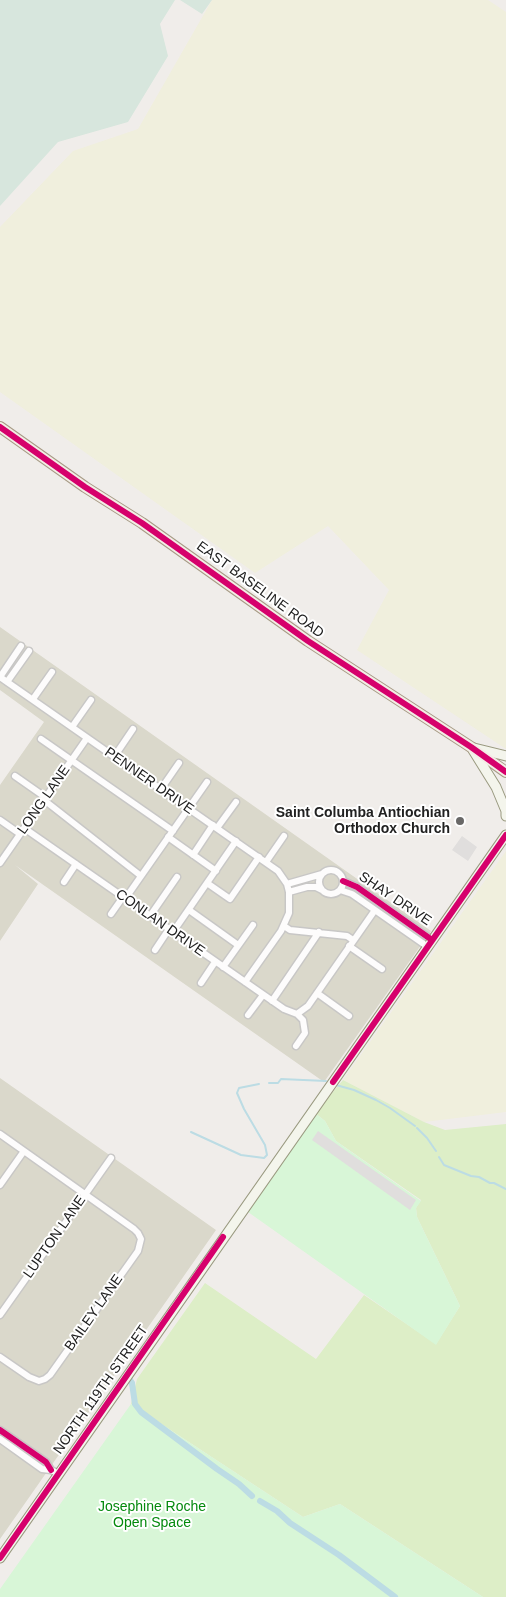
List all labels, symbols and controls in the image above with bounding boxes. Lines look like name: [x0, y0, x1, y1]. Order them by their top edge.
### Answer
street label: EAST BASELINE ROAD: [193, 538, 327, 642]
street label: PENNER DRIVE: [101, 744, 197, 818]
street label: LONG LANE: [14, 762, 74, 838]
place label: Saint Columba Antiochian Orthodox Church: [276, 805, 450, 838]
marker: Saint Columba Antiochian Orthodox Church: [454, 815, 466, 827]
street label: SHAY DRIVE: [356, 869, 434, 929]
street label: CONLAN DRIVE: [112, 886, 208, 960]
street label: LUPTON LANE: [20, 1192, 90, 1282]
street label: BAILEY LANE: [61, 1272, 127, 1354]
street label: NORTH 119TH STREET: [50, 1322, 152, 1458]
park label: Josephine Roche Open Space: [98, 1499, 206, 1531]

